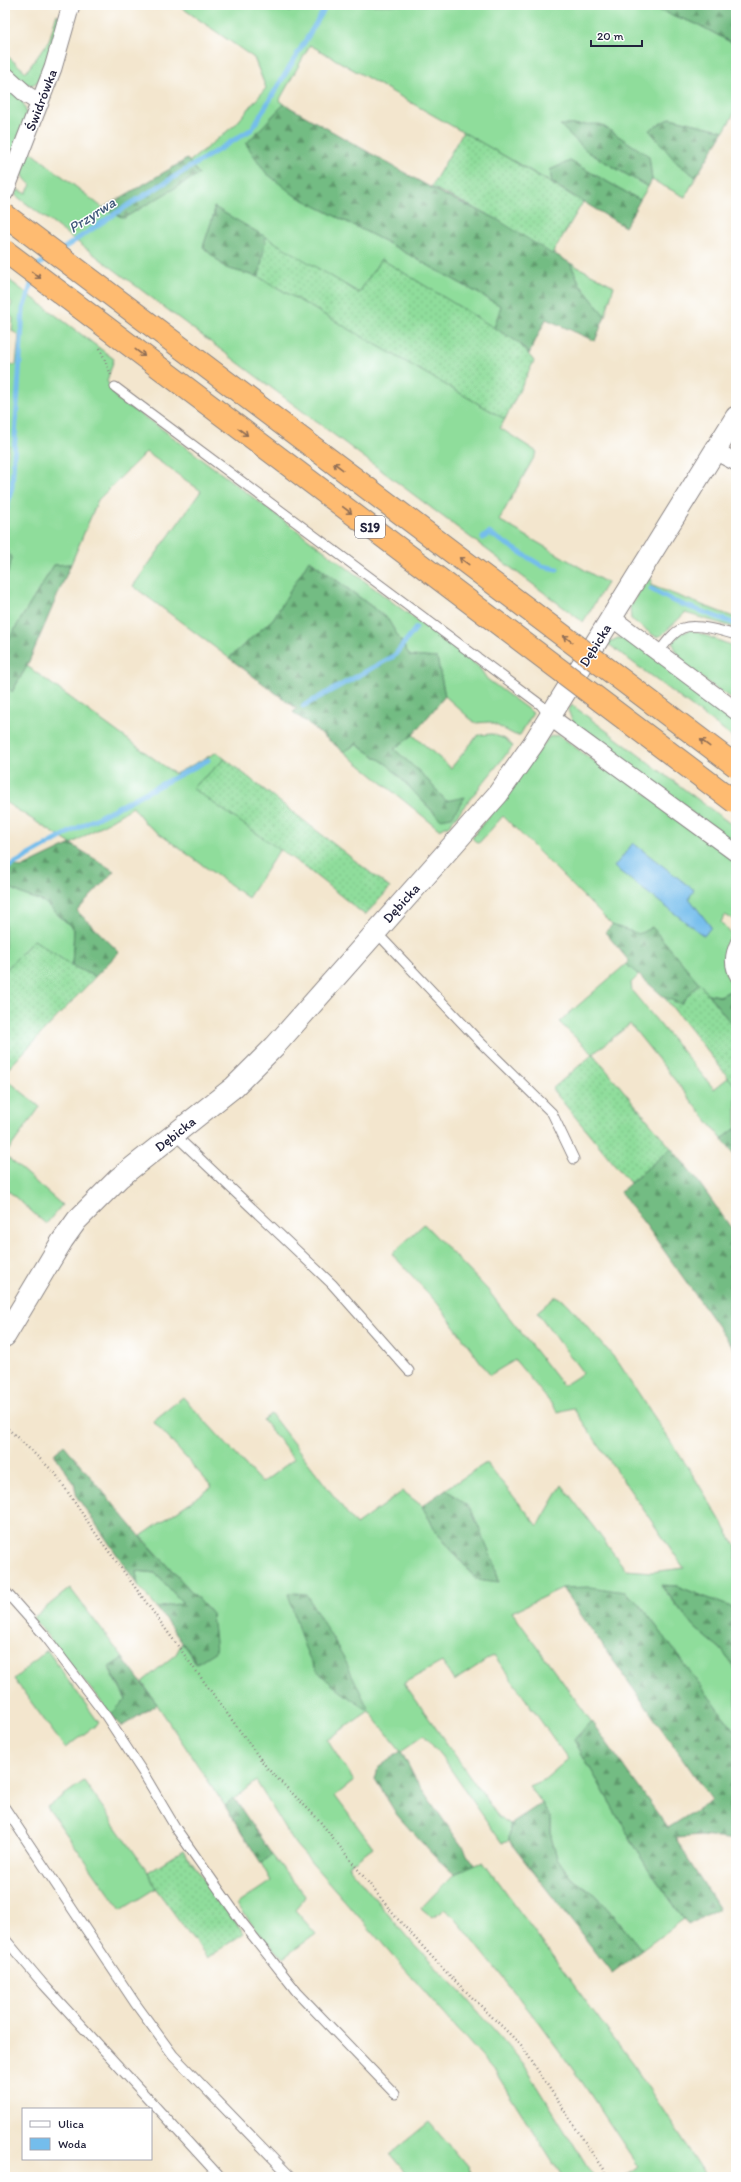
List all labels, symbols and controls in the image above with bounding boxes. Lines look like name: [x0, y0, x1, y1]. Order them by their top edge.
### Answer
scale bar: [591, 22, 642, 48]
text: 20 m: [597, 29, 624, 43]
street label: Świdrówka: [22, 67, 61, 133]
water label: Przyrwa: [65, 193, 119, 237]
one-way arrow: [31, 271, 42, 279]
one-way arrow: [134, 349, 145, 357]
one-way arrow: [238, 427, 249, 436]
one-way arrow: [332, 461, 343, 470]
one-way arrow: [342, 506, 353, 514]
road number: S19: [355, 516, 385, 538]
one-way arrow: [458, 557, 469, 565]
street label: Dębicka: [576, 621, 615, 670]
one-way arrow: [562, 635, 573, 643]
one-way arrow: [699, 739, 710, 747]
street label: Dębicka: [379, 880, 424, 927]
street label: Dębicka: [151, 1113, 199, 1156]
legend: [22, 2108, 152, 2160]
text: Ulica: [58, 2117, 84, 2131]
text: Woda: [58, 2137, 87, 2151]

